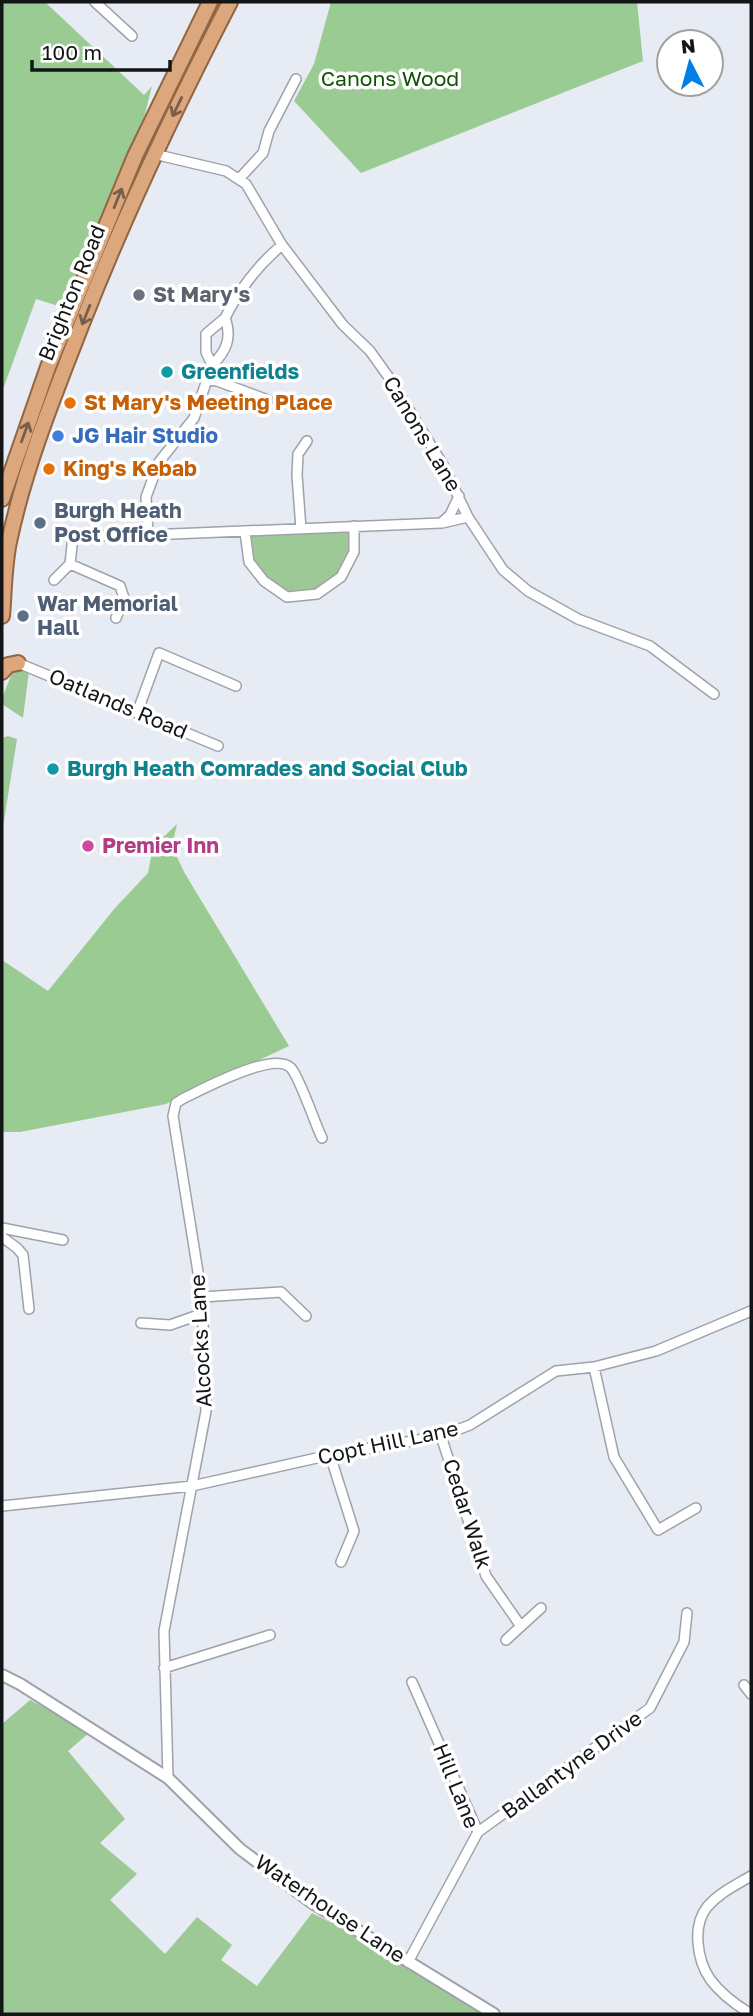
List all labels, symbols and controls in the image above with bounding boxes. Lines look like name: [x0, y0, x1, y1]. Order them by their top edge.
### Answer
scale bar: [32, 28, 170, 72]
north arrow: [655, 28, 725, 98]
text: N: [680, 33, 697, 58]
text: 100 m: [42, 39, 102, 65]
park label: Canons Wood: [321, 65, 459, 91]
one-way arrow: [170, 96, 183, 117]
one-way arrow: [112, 188, 125, 210]
street label: Brighton Road: [32, 221, 110, 364]
place label: St Mary's: [153, 281, 250, 307]
marker: St Mary's: [131, 287, 147, 303]
one-way arrow: [78, 303, 91, 325]
place label: Greenfields: [181, 358, 299, 384]
marker: Greenfields: [159, 364, 175, 380]
street label: Canons Lane: [378, 371, 468, 496]
place label: St Mary's Meeting Place: [84, 389, 333, 415]
marker: St Mary's Meeting Place: [62, 395, 78, 411]
one-way arrow: [19, 422, 32, 444]
place label: JG Hair Studio: [72, 422, 218, 448]
marker: JG Hair Studio: [50, 428, 66, 444]
place label: King's Kebab: [63, 455, 197, 481]
marker: King's Kebab: [41, 461, 57, 477]
place label: Burgh Heath Post Office: [54, 497, 182, 547]
marker: Burgh Heath Post Office: [32, 515, 48, 531]
place label: War Memorial Hall: [37, 590, 178, 640]
marker: War Memorial Hall: [15, 608, 31, 624]
street label: Oatlands Road: [45, 662, 192, 744]
place label: Burgh Heath Comrades and Social Club: [67, 755, 468, 781]
marker: Burgh Heath Comrades and Social Club: [45, 761, 61, 777]
place label: Premier Inn: [102, 832, 219, 858]
marker: Premier Inn: [80, 838, 96, 854]
street label: Alcocks Lane: [184, 1274, 216, 1408]
street label: Copt Hill Lane: [315, 1414, 460, 1470]
street label: Cedar Walk: [438, 1455, 498, 1572]
street label: Ballantyne Drive: [496, 1705, 647, 1824]
street label: Hill Lane: [428, 1739, 486, 1832]
street label: Waterhouse Lane: [250, 1848, 411, 1968]

